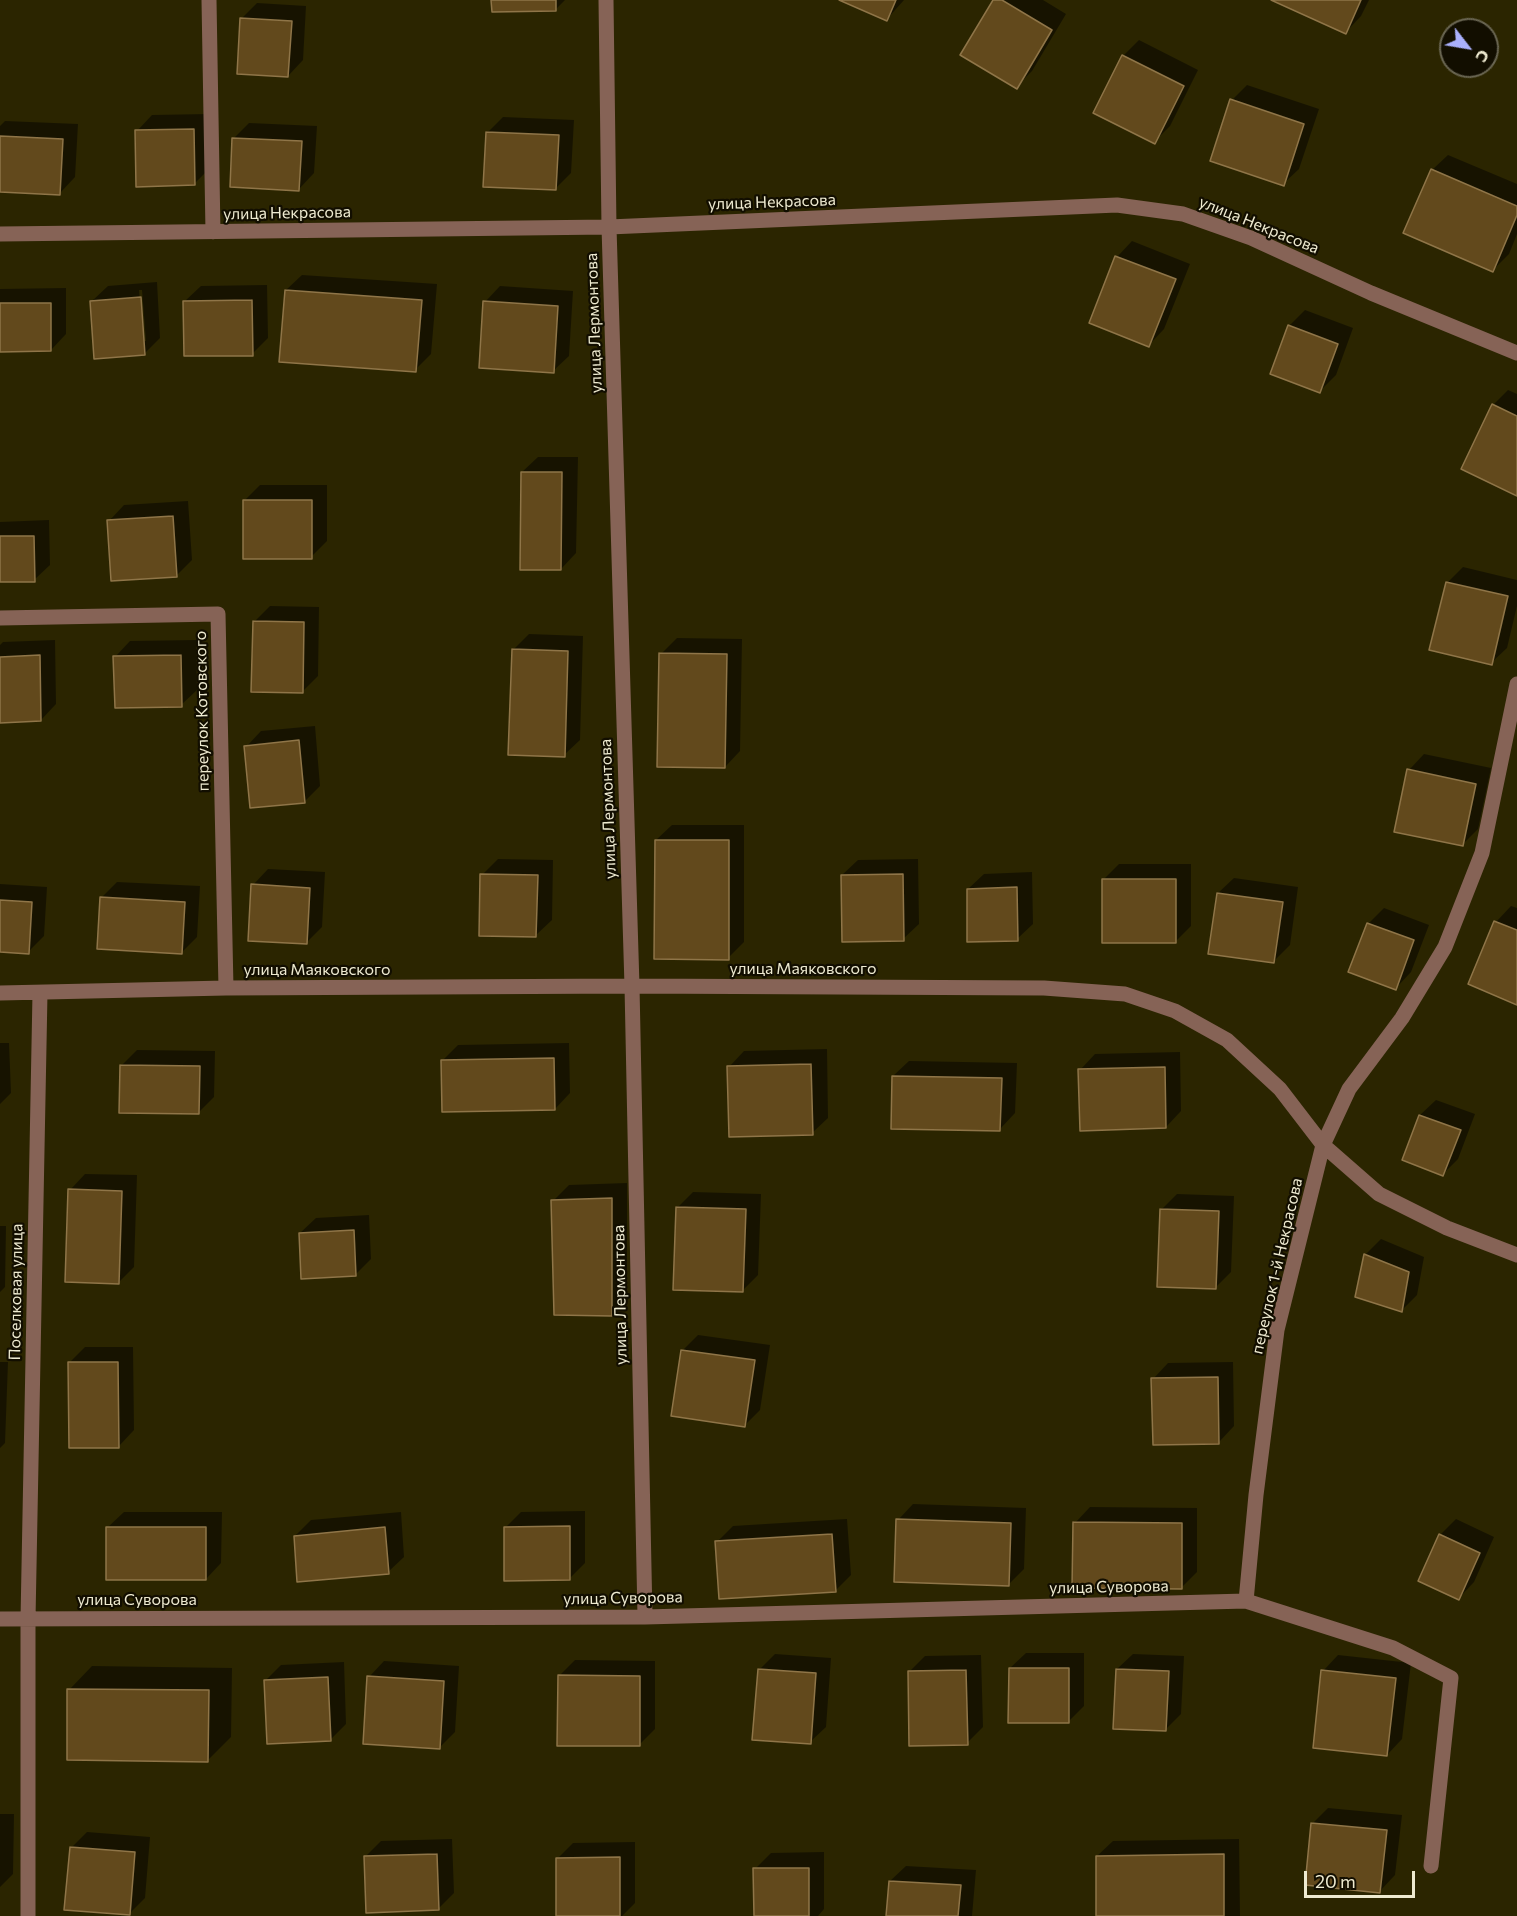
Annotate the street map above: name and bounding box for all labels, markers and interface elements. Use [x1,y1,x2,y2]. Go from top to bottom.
north arrow [1439,18,1499,78]
text: С [1472,47,1494,66]
street label: улица Некрасова [708,190,836,214]
street label: улица Некрасова [1196,192,1322,258]
street label: улица Некрасова [223,202,351,224]
street label: улица Лермонтова [582,252,606,394]
street label: переулок Котовского [191,631,213,791]
street label: улица Лермонтова [596,738,620,880]
street label: улица Маяковского [729,959,877,979]
street label: улица Маяковского [243,960,391,980]
street label: переулок 1-й Некрасова [1247,1176,1307,1356]
street label: Поселковая улица [5,1223,27,1361]
street label: улица Лермонтова [609,1225,631,1365]
street label: улица Суворова [1049,1576,1169,1598]
street label: улица Суворова [563,1587,683,1609]
street label: улица Суворова [77,1590,197,1610]
scale bar [1307,1859,1418,1897]
text: 20 m [1315,1870,1356,1892]

